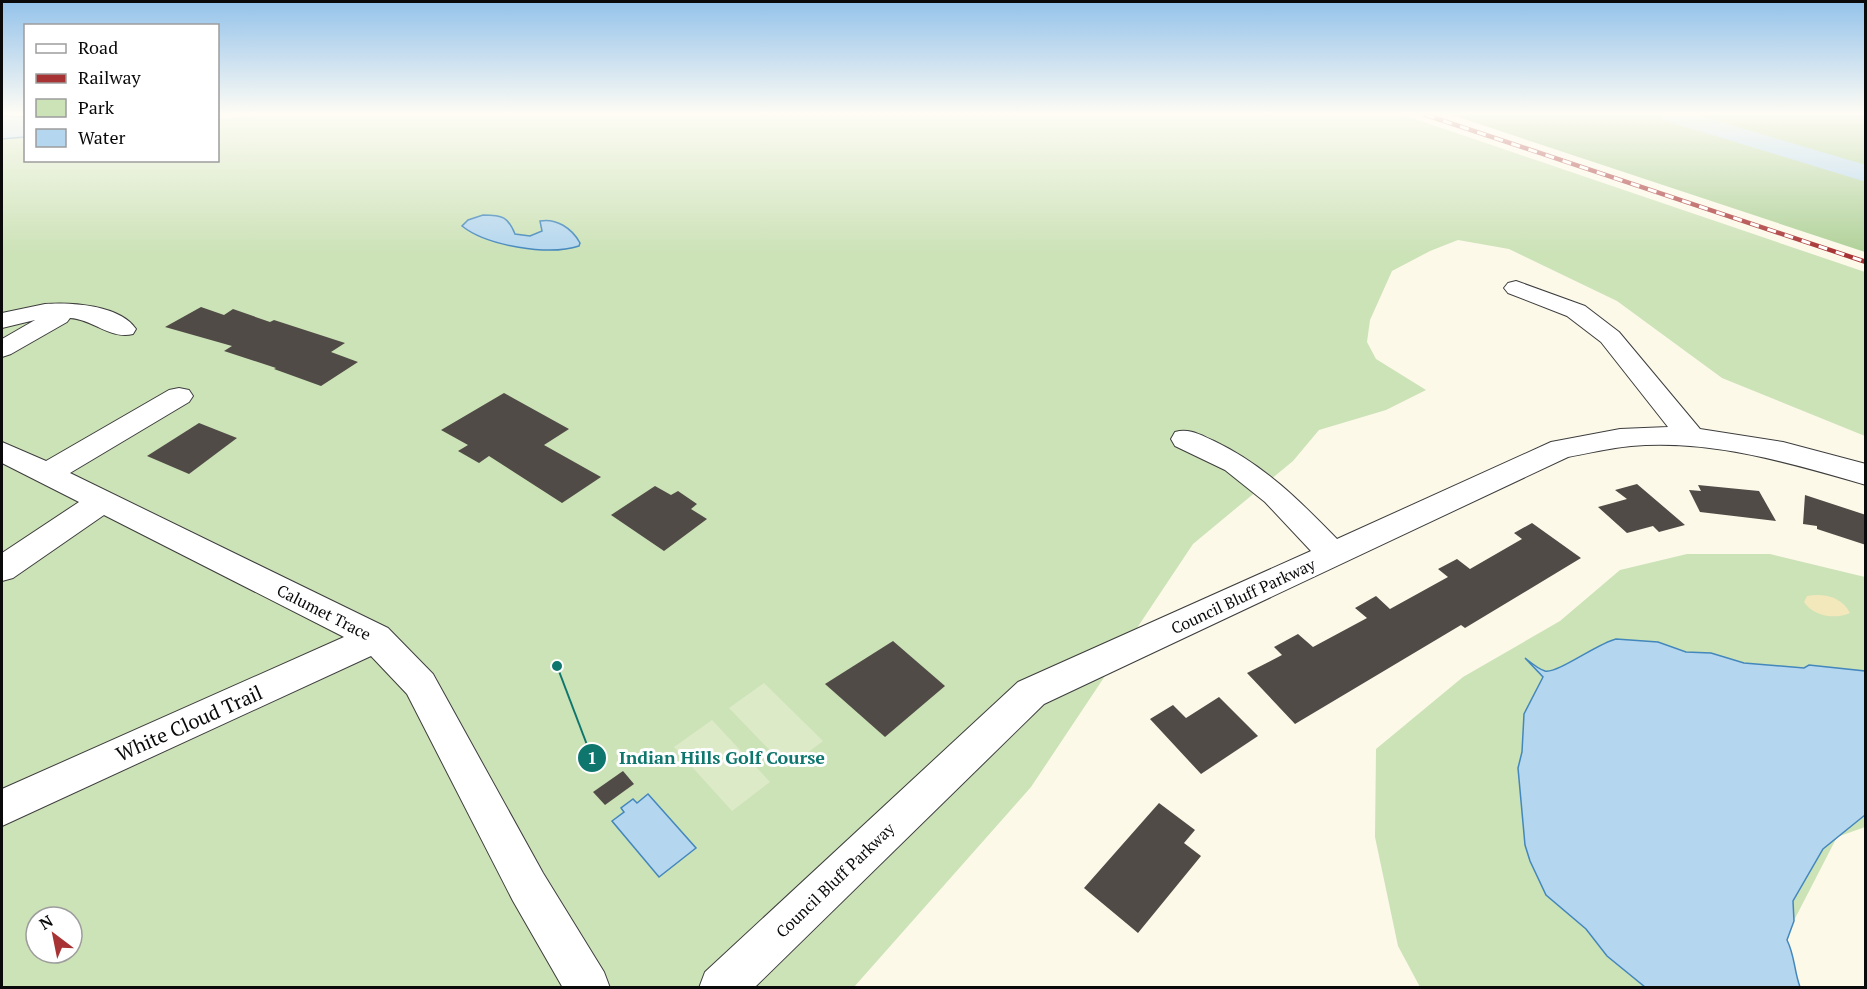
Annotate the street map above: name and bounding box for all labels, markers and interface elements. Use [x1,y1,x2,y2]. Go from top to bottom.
legend [24,24,219,162]
text: Road [78,35,118,59]
text: Railway [78,65,142,89]
text: Park [78,95,115,119]
text: Water [78,125,125,149]
street label: Council Bluff Parkway [1167,552,1320,639]
street label: Calumet Trace [273,579,375,645]
street label: White Cloud Trail [111,679,267,767]
callout: Indian Hills Golf Course [577,740,837,776]
text: 1 [587,745,597,769]
text: Indian Hills Golf Course [619,745,825,769]
street label: Council Bluff Parkway [771,817,900,942]
north arrow [24,905,84,965]
text: N [35,910,57,935]

